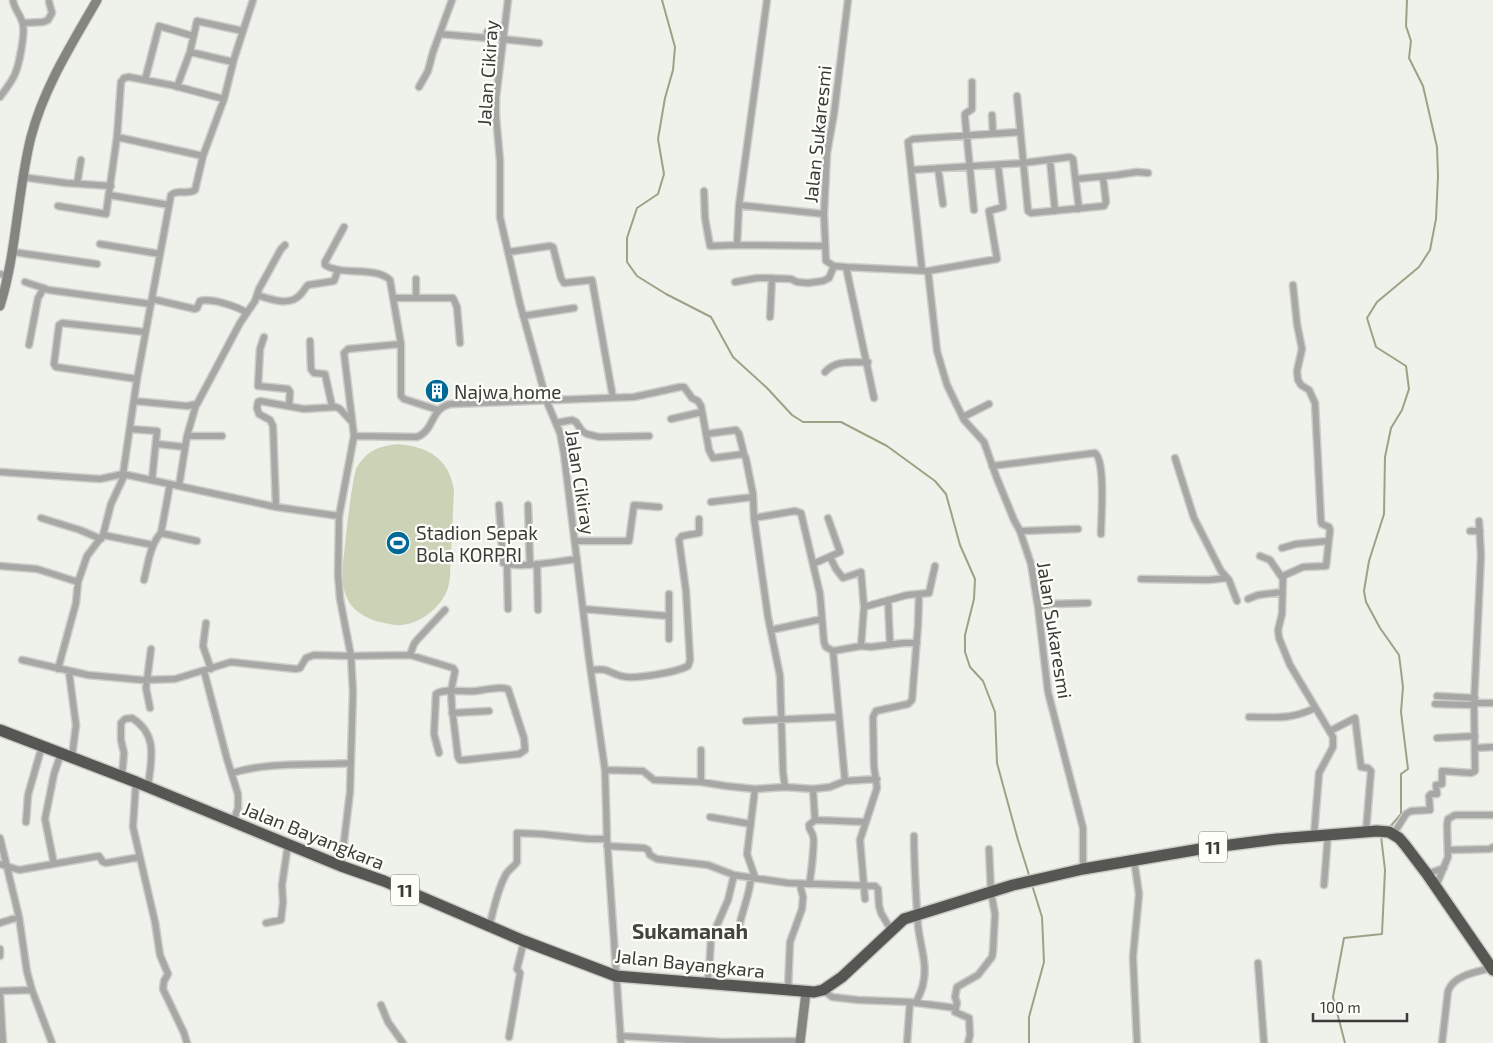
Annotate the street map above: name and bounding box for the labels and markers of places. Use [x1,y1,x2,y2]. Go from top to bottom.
building icon: Najwa home [424,378,450,404]
place label: Najwa home [454,380,562,403]
place label: Stadion Sepak Bola KORPRI [416,521,538,566]
sports icon: Stadion Sepak Bola KORPRI [385,530,411,556]

